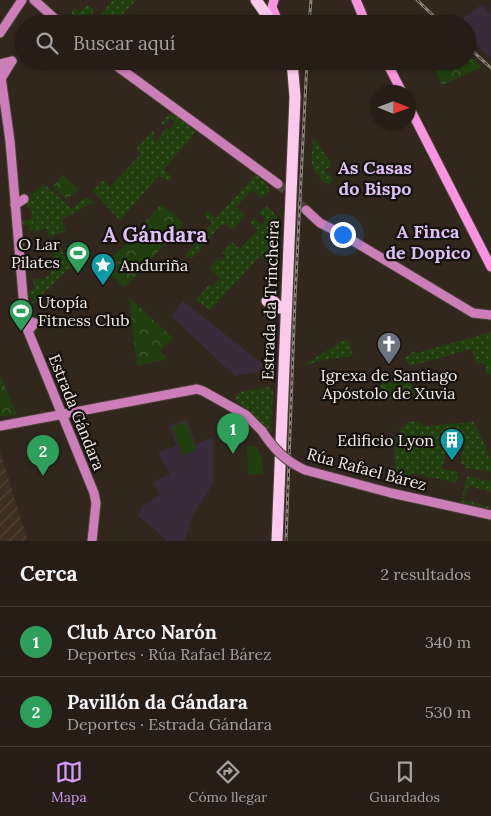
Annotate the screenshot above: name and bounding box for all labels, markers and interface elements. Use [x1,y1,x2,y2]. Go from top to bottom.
search box [15,15,476,70]
icon: search [33,29,61,57]
text: Buscar aquí [73,31,175,55]
north arrow [371,85,416,130]
district label: As Casas do Bispo [338,156,412,200]
street label: Estrada da Trincheira [257,220,283,380]
district label: A Finca de Dopico [385,220,471,264]
district label: A Gándara [103,221,207,248]
your location [330,222,356,248]
place label: O Lar Pilates [11,234,60,272]
sports icon: O Lar Pilates [65,240,91,274]
place icon: Anduriña [90,252,116,286]
place label: Anduriña [119,255,188,275]
place label: Utopía Fitness Club [38,292,129,330]
sports icon: Utopía Fitness Club [8,298,34,332]
church icon: Igrexa de Santiago Apóstolo de Xuvia [376,331,402,365]
street label: Estrada Gándara [45,351,109,473]
place label: Igrexa de Santiago Apóstolo de Xuvia [321,365,457,403]
pin: 1 [217,413,249,454]
building icon: Edificio Lyon [439,427,465,461]
place label: Edificio Lyon [337,430,434,450]
pin: 2 [27,435,59,476]
street label: Rúa Rafael Bárez [305,443,429,495]
text: Cerca [20,560,78,587]
text: 2 resultados [381,564,471,584]
text: Club Arco Narón [67,620,217,644]
text: 1 [33,632,39,652]
text: 340 m [425,632,471,652]
text: Deportes · Rúa Rafael Bárez [67,644,271,664]
text: Pavillón da Gándara [67,690,248,714]
text: 2 [32,702,40,722]
text: 530 m [425,702,471,722]
text: Deportes · Estrada Gándara [67,714,272,734]
tab: Mapa [51,758,87,806]
tab: Cómo llegar [189,758,267,806]
tab: Guardados [369,758,440,806]

